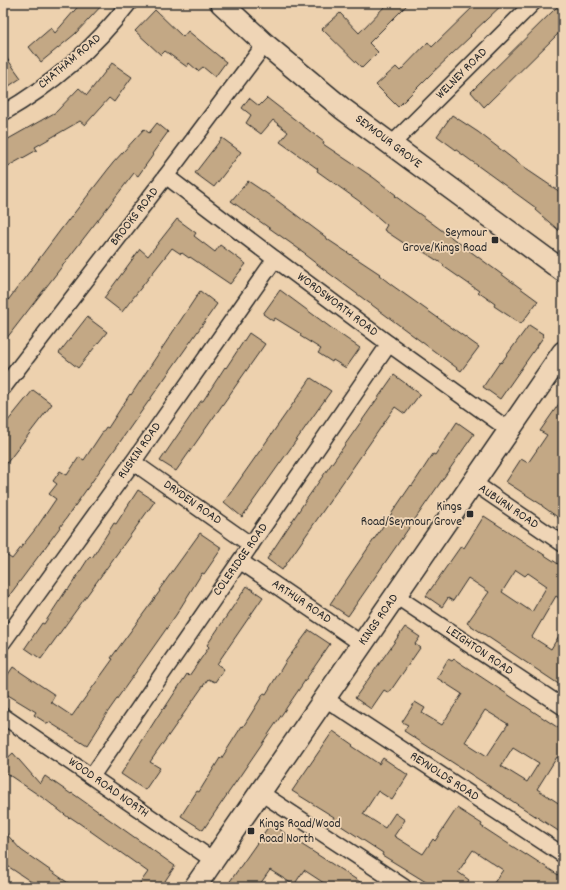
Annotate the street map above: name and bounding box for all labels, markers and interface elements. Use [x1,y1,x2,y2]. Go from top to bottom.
street label: CHATHAM ROAD [34,30,106,94]
street label: WELNEY ROAD [432,44,492,104]
street label: SEYMOUR GROVE [351,110,426,174]
street label: BROOKS ROAD [106,183,164,250]
place label: Seymour Grove/Kings Road [402,224,487,258]
marker: Seymour Grove/Kings Road [490,235,500,245]
street label: WORDSWORTH ROAD [292,268,382,342]
street label: RUSKIN ROAD [113,419,167,483]
street label: DRYDEN ROAD [159,476,225,530]
street label: AUBURN ROAD [474,480,542,534]
place label: Kings Road/Seymour Grove [361,498,462,532]
marker: Kings Road/Seymour Grove [465,509,475,519]
street label: COLERIDGE ROAD [209,519,273,600]
street label: ARTHUR ROAD [267,575,335,629]
street label: KINGS ROAD [354,590,404,650]
street label: LEIGHTON ROAD [441,621,517,681]
street label: REYNOLDS ROAD [406,747,483,807]
street label: WOOD ROAD NORTH [64,753,152,823]
place label: Kings Road/Wood Road North [259,815,341,849]
marker: Kings Road/Wood Road North [246,826,256,836]

